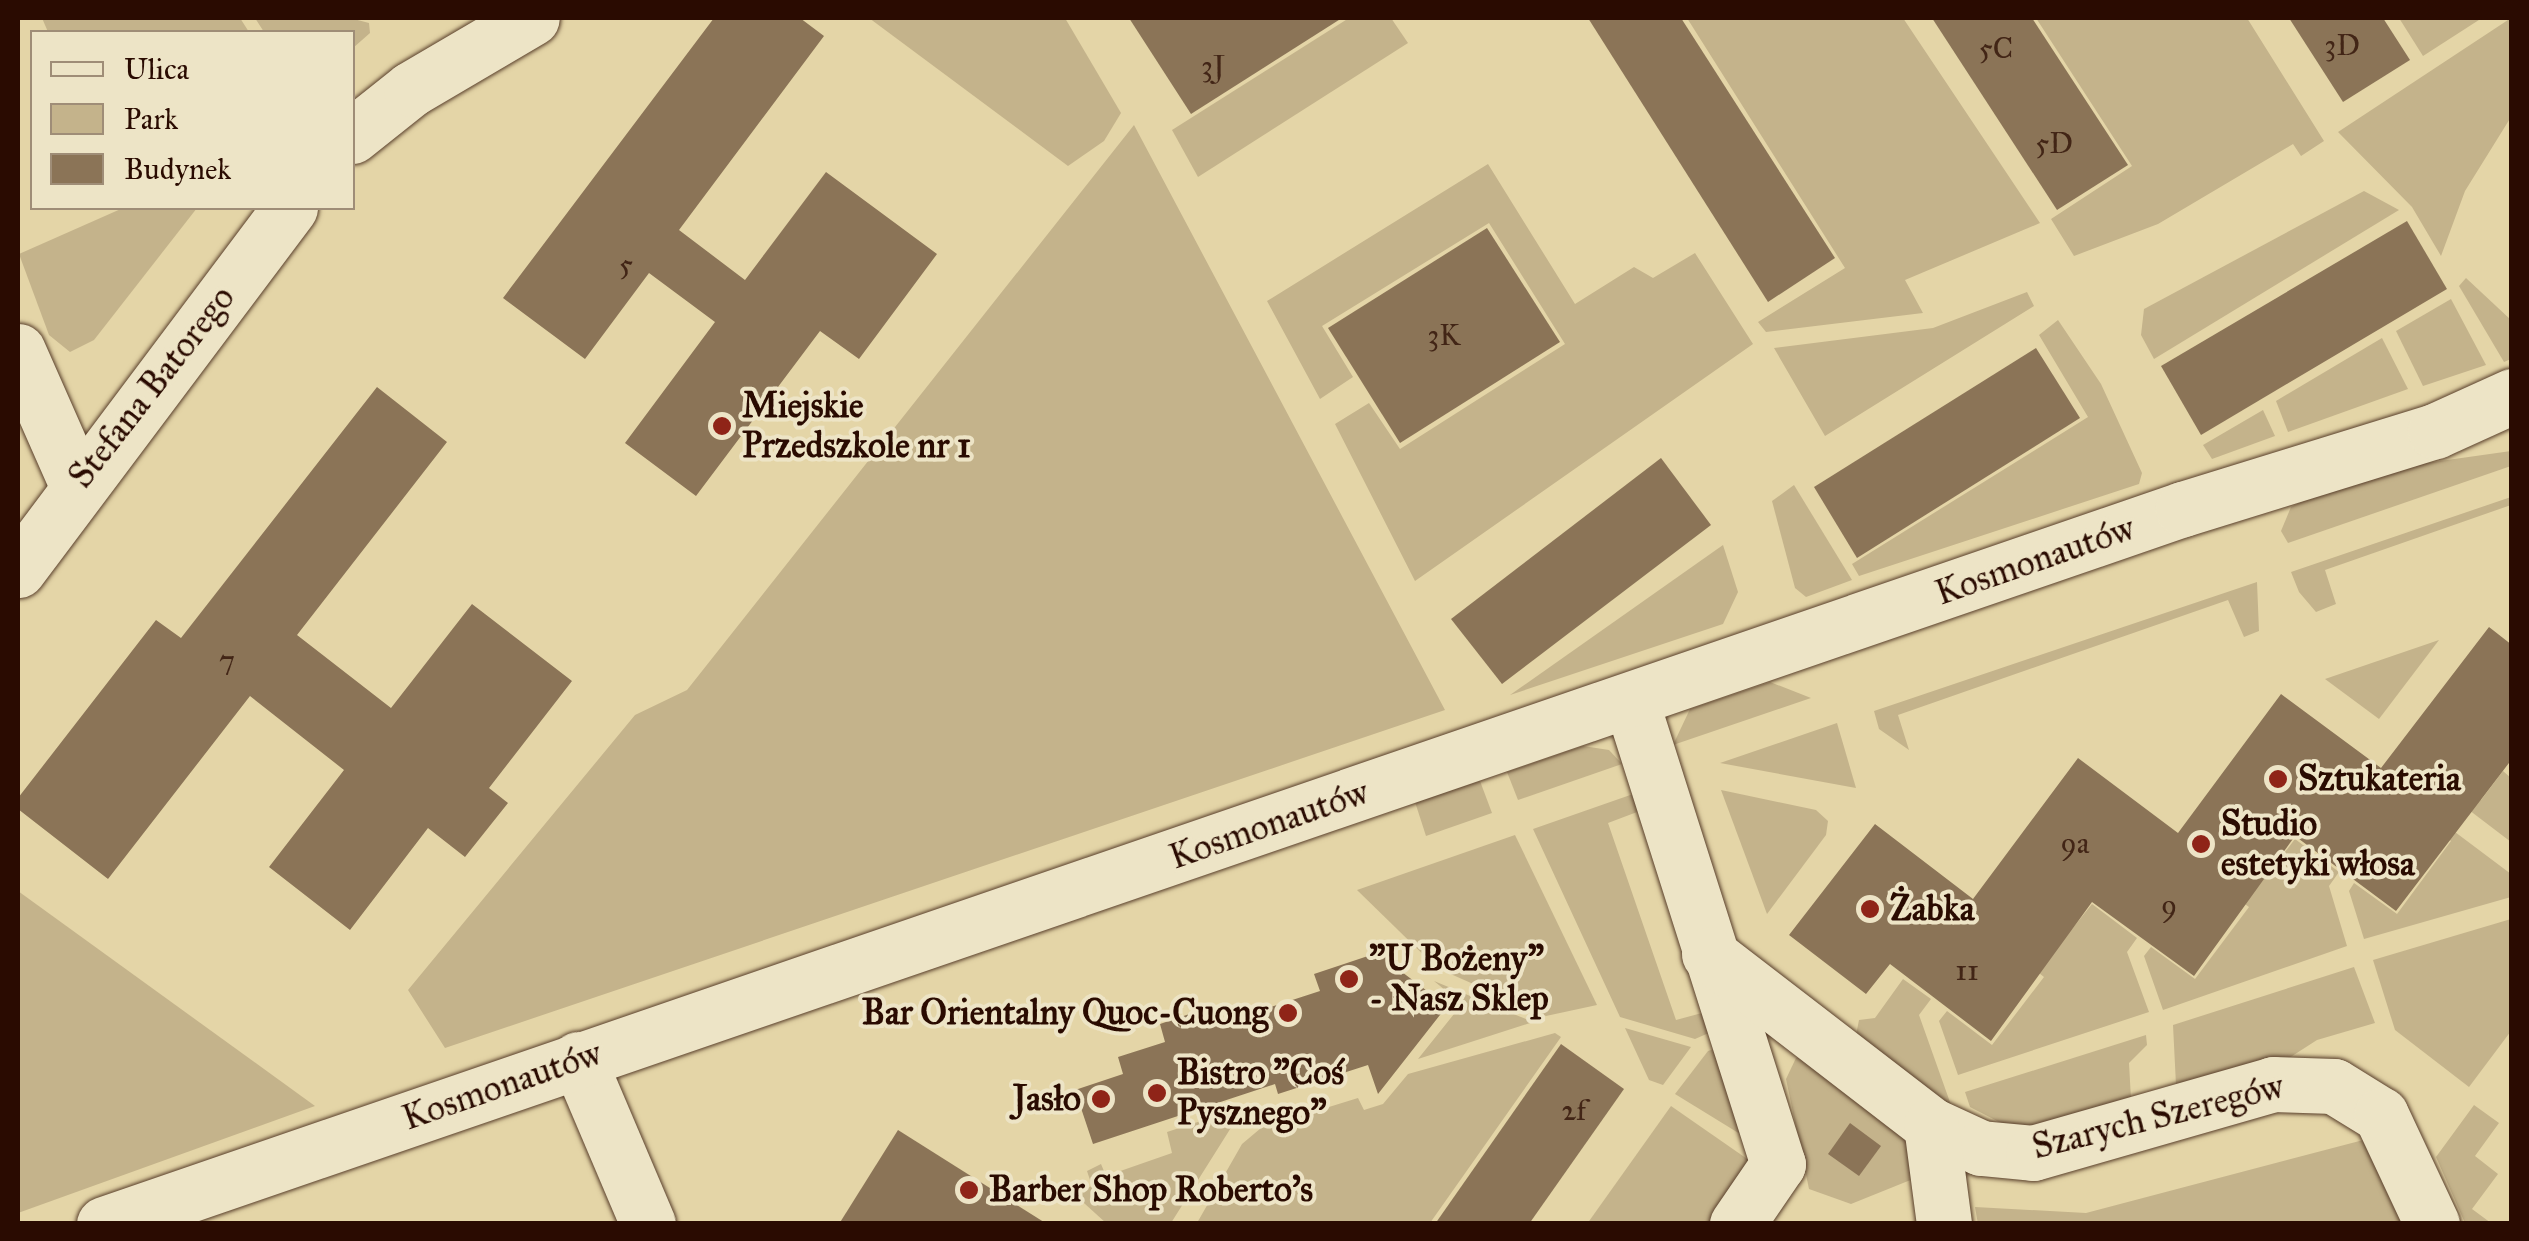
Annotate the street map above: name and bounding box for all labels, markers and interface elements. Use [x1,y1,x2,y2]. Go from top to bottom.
house number: 3D [2324,27,2360,63]
legend [30,30,355,210]
house number: 5C [1979,30,2013,66]
house number: 3J [1201,48,1225,84]
text: Ulica [124,51,189,87]
text: Park [124,101,178,137]
house number: 5D [2035,125,2073,161]
text: Budynek [124,151,231,187]
house number: 5 [619,246,633,282]
street label: Stefana Batorego [60,278,244,496]
house number: 3K [1427,317,1461,353]
place label: Miejskie Przedszkole nr 1 [742,385,971,467]
marker: Miejskie Przedszkole nr 1 [711,415,733,437]
street label: Kosmonautów [1930,507,2140,615]
house number: 7 [219,642,235,678]
place label: Sztukateria [2298,758,2461,800]
marker: Sztukateria [2267,768,2289,790]
street label: Kosmonautów [1164,771,1374,879]
place label: Studio estetyki włosa [2221,803,2415,885]
house number: 9a [2061,825,2089,861]
marker: Studio estetyki włosa [2190,833,2212,855]
house number: 9 [2161,887,2177,923]
place label: Żabka [1890,888,1974,930]
marker: Żabka [1859,898,1881,920]
place label: "U Bożeny" - Nasz Sklep [1369,938,1549,1020]
house number: 11 [1955,952,1979,988]
marker: "U Bożeny" - Nasz Sklep [1338,968,1360,990]
place label: Bar Orientalny Quoc-Cuong [862,992,1268,1034]
marker: Bar Orientalny Quoc-Cuong [1277,1002,1299,1024]
street label: Kosmonautów [397,1032,607,1140]
place label: Bistro "Coś Pysznego" [1177,1052,1344,1134]
street label: Szarych Szeregów [2028,1065,2288,1169]
place label: Jasło [1013,1078,1081,1120]
marker: Bistro "Coś Pysznego" [1146,1082,1168,1104]
marker: Jasło [1090,1088,1112,1110]
house number: 2f [1562,1092,1586,1128]
place label: Barber Shop Roberto's [989,1169,1313,1211]
marker: Barber Shop Roberto's [958,1179,980,1201]

